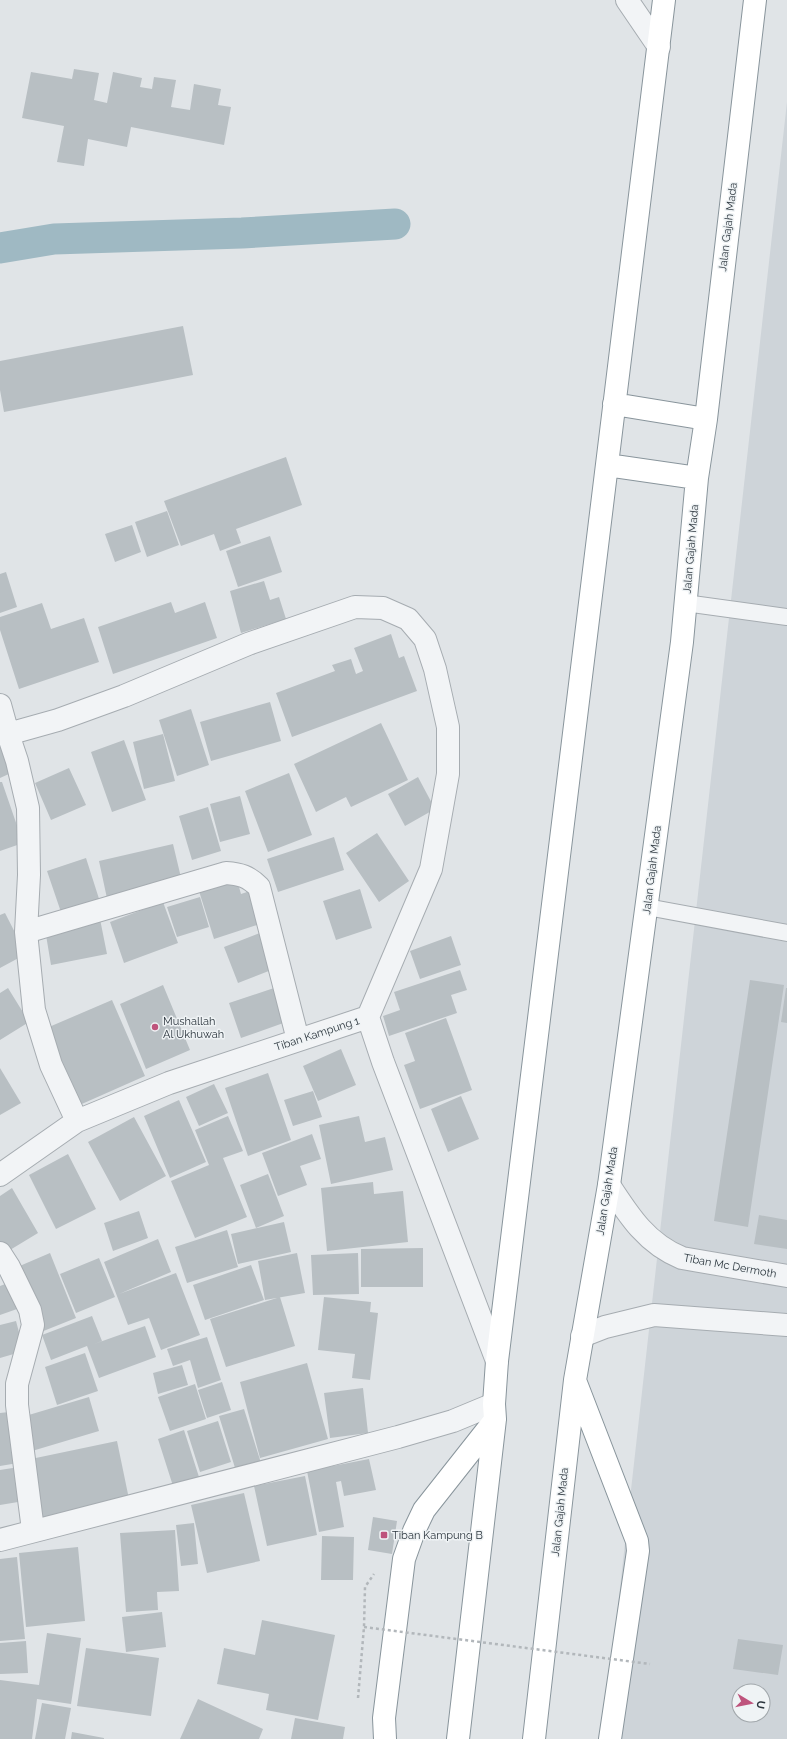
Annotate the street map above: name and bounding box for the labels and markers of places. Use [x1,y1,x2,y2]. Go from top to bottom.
place label: Mushallah Al Ukhuwah [163,1015,224,1041]
marker: Mushallah Al Ukhuwah [150,1022,160,1032]
place label: Tiban Kampung B [392,1529,483,1542]
marker: Tiban Kampung B [379,1530,389,1540]

